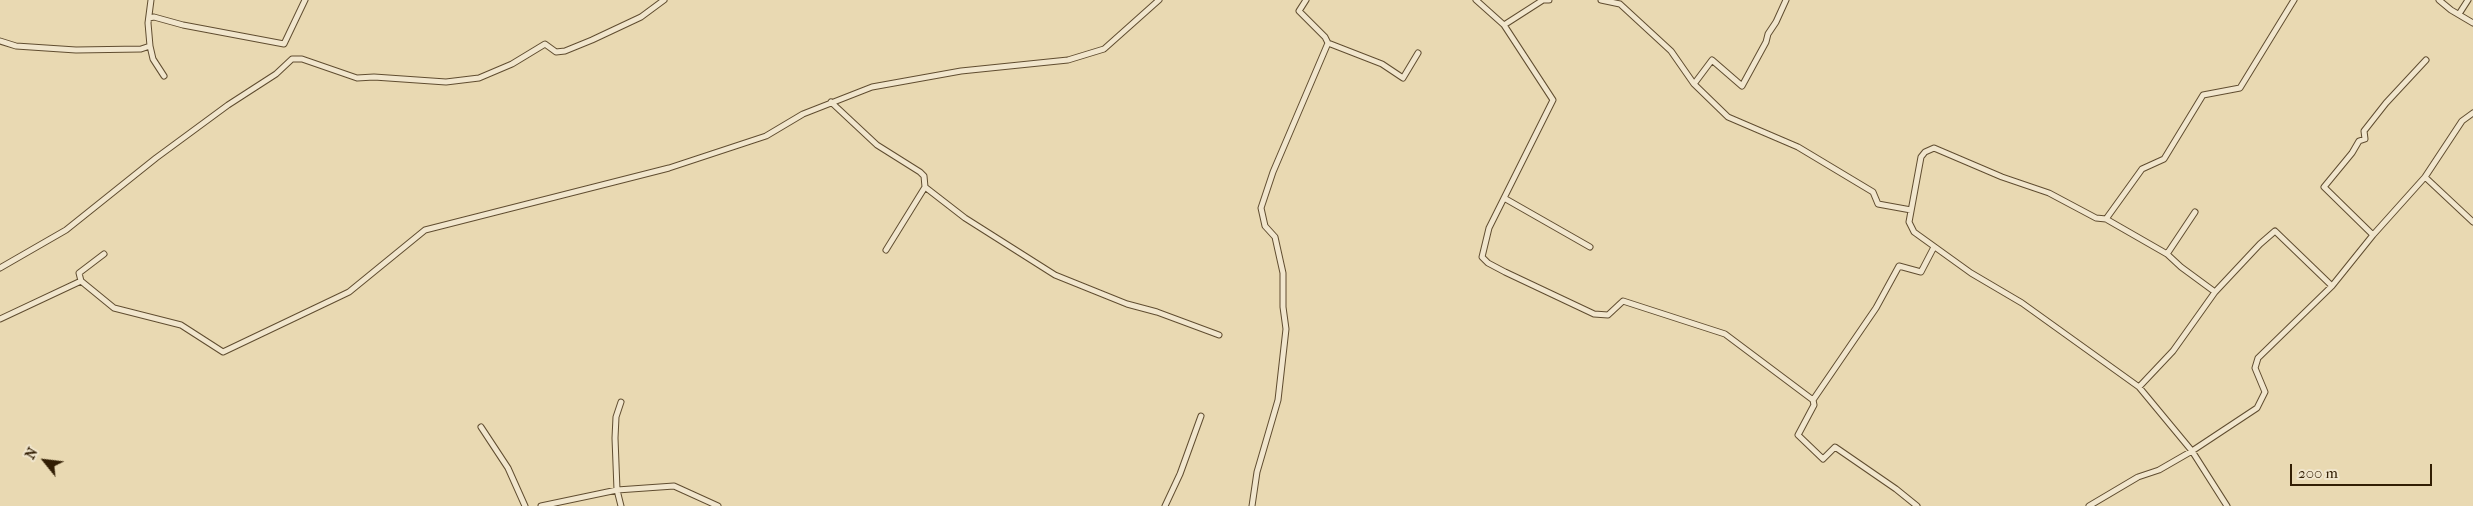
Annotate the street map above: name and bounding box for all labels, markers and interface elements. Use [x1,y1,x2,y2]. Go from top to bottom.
north arrow [20,436,70,486]
text: N [21,445,41,462]
scale bar [2293,454,2436,486]
text: 200 m [2298,464,2338,482]

